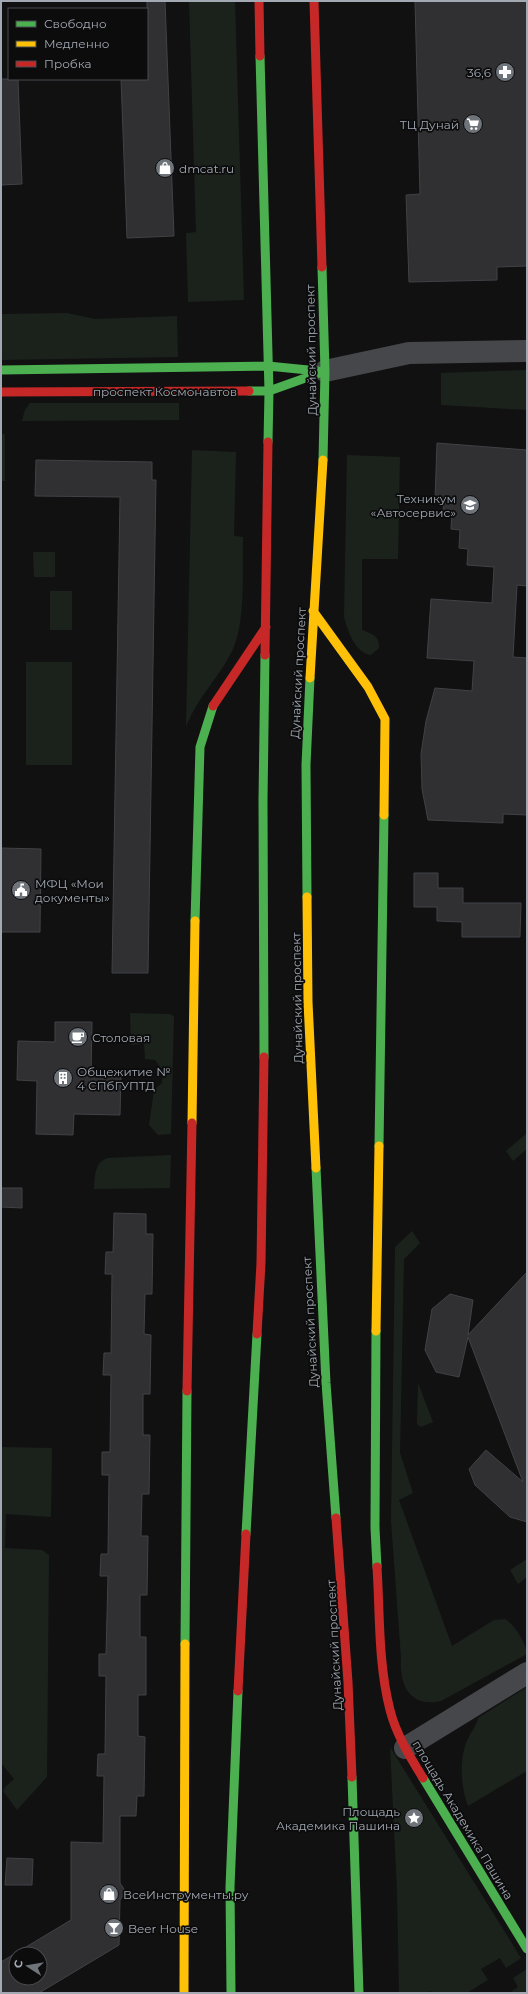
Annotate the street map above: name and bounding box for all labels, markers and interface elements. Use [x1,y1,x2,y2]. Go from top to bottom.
legend [8,8,148,80]
text: Свободно [44,16,107,31]
text: Медленно [44,36,110,51]
text: Пробка [44,56,92,71]
pharmacy icon: 36,6 [494,61,516,83]
place label: 36,6 [467,65,491,80]
supermarket icon: ТЦ Дунай [462,113,484,135]
place label: ТЦ Дунай [400,117,459,132]
shop icon: dmcat.ru [154,157,176,179]
place label: dmcat.ru [179,161,234,176]
street label: Дунайский проспект [302,284,320,416]
street label: проспект Космонавтов [93,384,237,399]
place label: Техникум «Автосервис» [371,491,456,520]
school or university icon: Техникум «Автосервис» [459,494,481,516]
street label: Дунайский проспект [287,607,309,739]
place label: МФЦ «Мои документы» [35,876,110,905]
public building icon: МФЦ «Мои документы» [10,879,32,901]
street label: Дунайский проспект [288,932,306,1064]
cafe icon: Столовая [67,1026,89,1048]
place label: Столовая [92,1030,150,1045]
place label: Общежитие № 4 СПбГУПТД [77,1064,171,1093]
building icon: Общежитие № 4 СПбГУПТД [52,1067,74,1089]
street label: Дунайский проспект [299,1256,321,1388]
street label: Дунайский проспект [323,1579,345,1711]
street label: площадь Академика Пашина [409,1738,517,1902]
place label: Площадь Академика Пашина [276,1804,400,1833]
place icon: Площадь Академика Пашина [403,1807,425,1829]
shop icon: ВсеИнструменты.ру [98,1883,120,1905]
place label: ВсеИнструменты.ру [123,1887,249,1902]
bar icon: Beer House [103,1917,125,1939]
place label: Beer House [128,1921,198,1936]
north arrow [8,1946,48,1986]
text: С [11,1959,26,1969]

